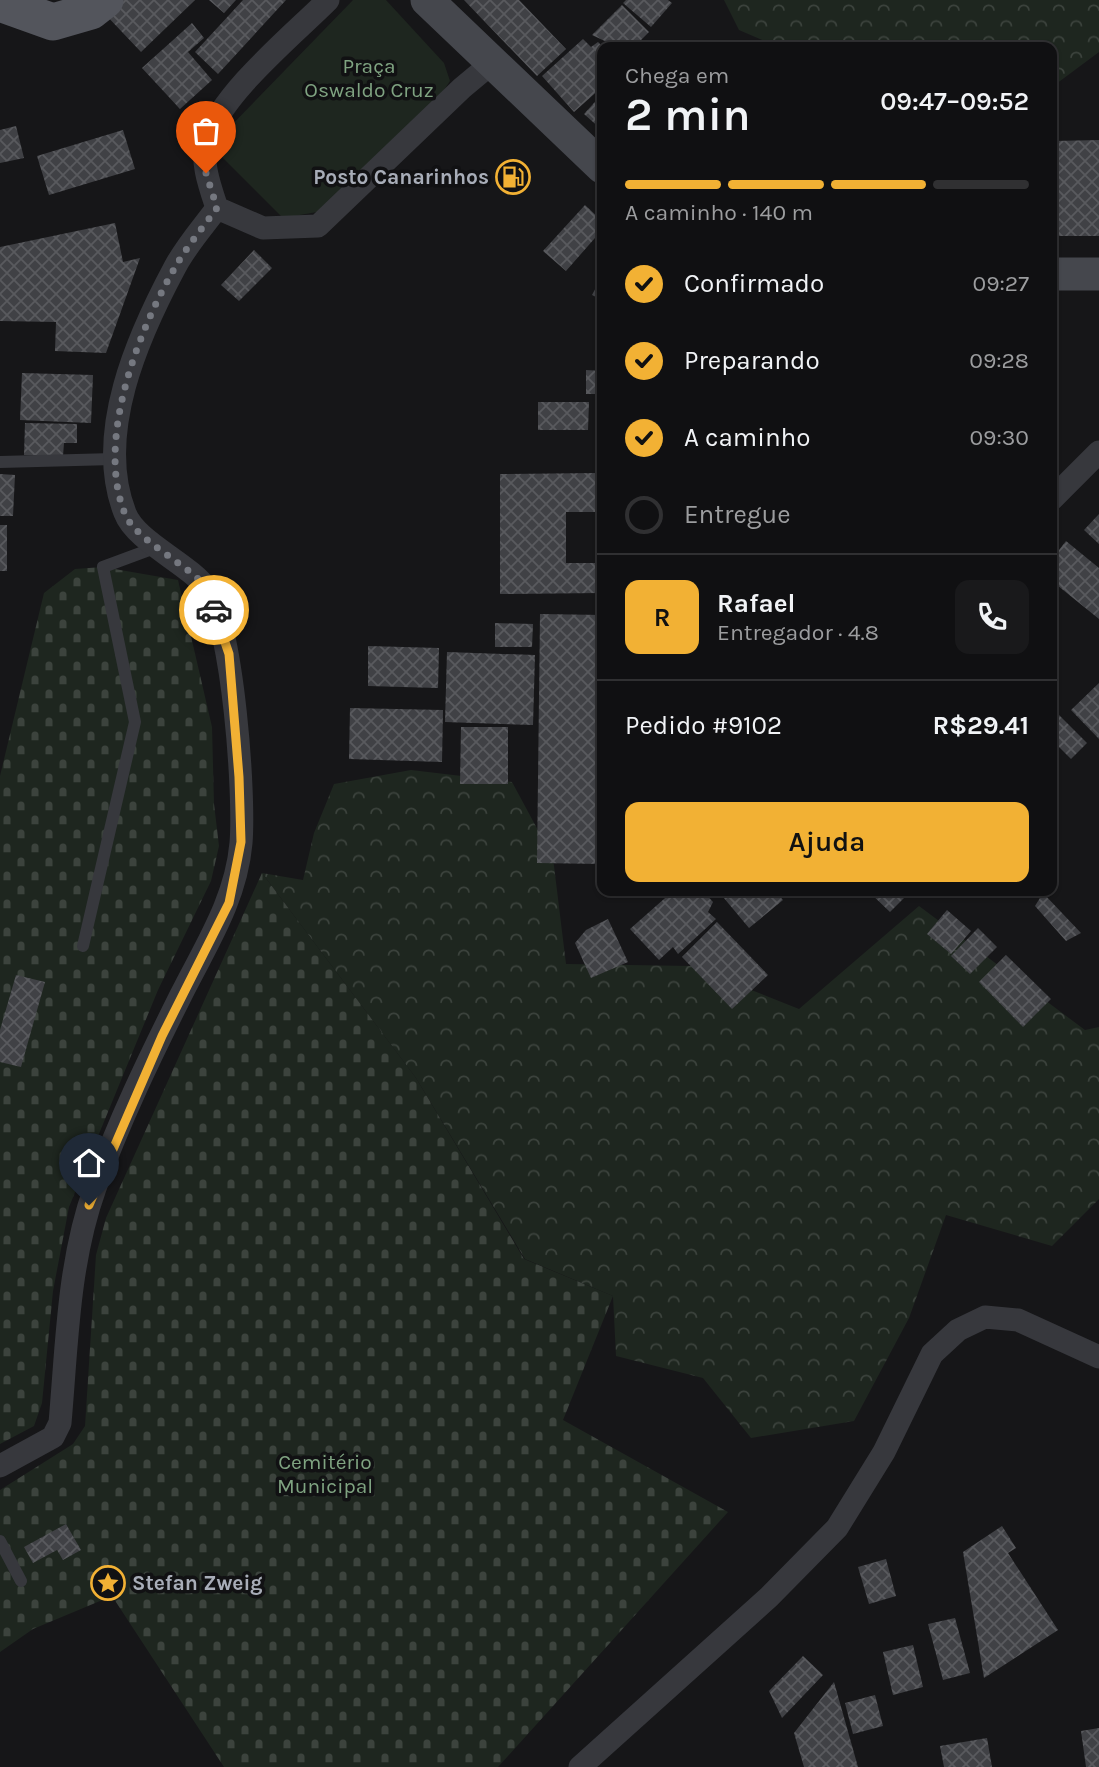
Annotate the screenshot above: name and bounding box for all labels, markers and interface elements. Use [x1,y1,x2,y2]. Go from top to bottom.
park label: Praça Oswaldo Cruz [304,54,434,102]
text: Chega em [625,62,729,89]
text: 09:47–09:52 [880,86,1029,117]
text: 2 min [625,88,751,142]
pin [176,101,236,173]
icon: bag [187,112,225,150]
fuel station icon: Posto Canarinhos [494,158,532,196]
place label: Posto Canarinhos [313,165,489,189]
text: A caminho · 140 m [625,199,813,226]
icon: check [625,265,663,303]
text: Confirmado [684,268,824,299]
text: 09:27 [973,270,1029,297]
icon: check [625,342,663,380]
text: Preparando [684,345,820,376]
text: 09:28 [969,347,1029,374]
icon: check [625,419,663,457]
text: A caminho [684,422,811,453]
text: 09:30 [969,424,1029,451]
text: Entregue [684,499,791,530]
courier [179,575,249,645]
button: phone [955,580,1029,654]
text: Rafael [717,588,795,619]
icon: car [195,591,233,629]
text: R [654,602,670,633]
text: Entregador · 4.8 [717,619,879,646]
text: Pedido #9102 [625,710,782,741]
text: R$29.41 [932,710,1029,741]
button: Ajuda [625,802,1029,882]
pin [59,1133,119,1205]
icon: home [70,1144,108,1182]
park label: Cemitério Municipal [277,1450,373,1498]
place icon: Stefan Zweig [89,1564,127,1602]
place label: Stefan Zweig [132,1571,263,1595]

